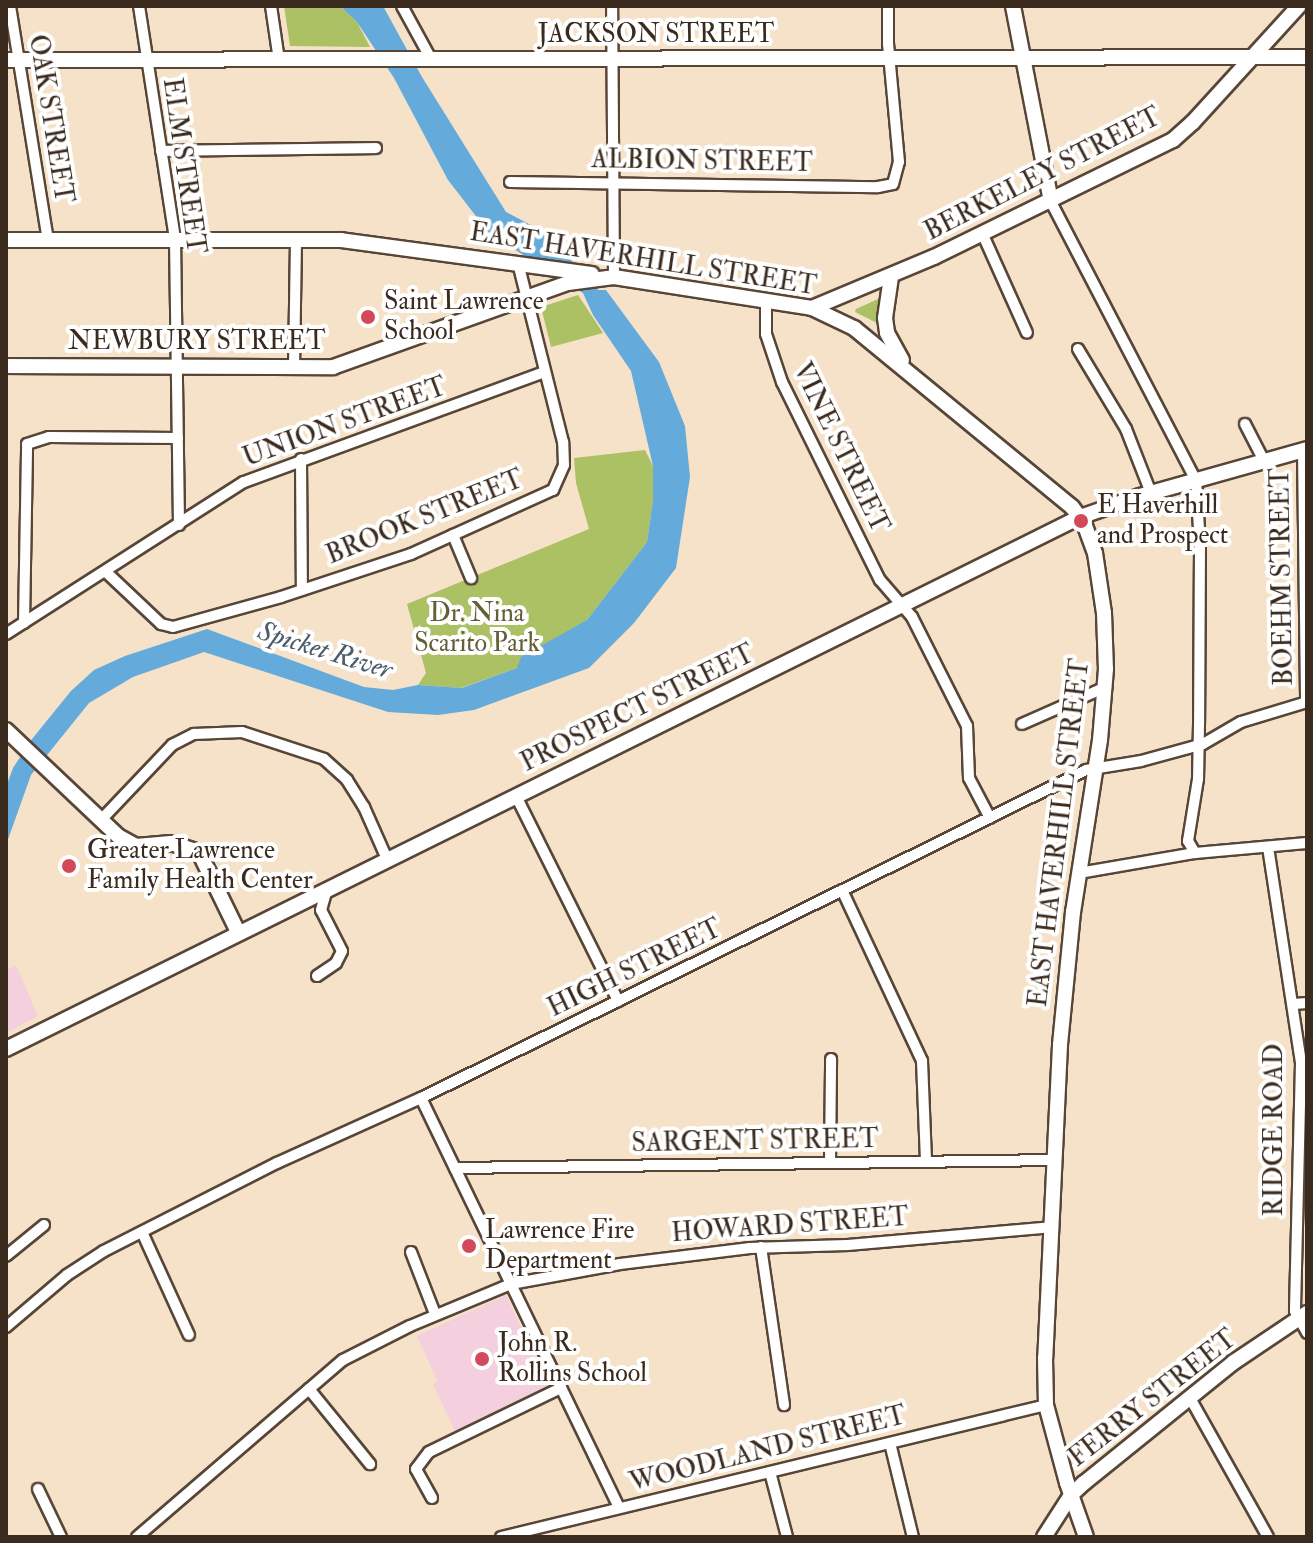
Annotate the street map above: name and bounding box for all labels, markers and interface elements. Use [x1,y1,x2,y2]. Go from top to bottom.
street label: JACKSON STREET [538,19,774,51]
street label: OAK STREET [21,33,79,205]
street label: ELM STREET [155,76,211,256]
street label: BERKELEY STREET [920,102,1166,248]
street label: ALBION STREET [591,144,813,180]
street label: EAST HAVERHILL STREET [467,217,819,303]
place label: Saint Lawrence School [384,286,544,348]
marker: Saint Lawrence School [359,308,377,326]
street label: NEWBURY STREET [68,326,326,358]
street label: VINE STREET [785,358,895,538]
street label: UNION STREET [239,372,451,474]
street label: BROOK STREET [322,464,528,572]
street label: BOEHM STREET [1266,468,1300,686]
place label: E Haverhill and Prospect [1097,490,1228,552]
marker: E Haverhill and Prospect [1072,512,1090,530]
park label: Dr. Nina Scarito Park [414,598,540,660]
water label: Spicket River [254,615,396,687]
street label: PROSPECT STREET [516,639,760,779]
street label: EAST HAVERHILL STREET [1023,657,1097,1009]
place label: Greater Lawrence Family Health Center [87,835,313,896]
marker: Greater Lawrence Family Health Center [58,855,80,877]
street label: HIGH STREET [543,913,727,1025]
street label: RIDGE ROAD [1259,1044,1291,1216]
street label: SARGENT STREET [631,1124,879,1160]
street label: HOWARD STREET [670,1202,910,1250]
place label: Lawrence Fire Department [485,1215,634,1276]
marker: Lawrence Fire Department [460,1237,478,1255]
street label: FERRY STREET [1063,1324,1243,1474]
place label: John R. Rollins School [498,1328,647,1390]
marker: John R. Rollins School [473,1350,491,1368]
street label: WOODLAND STREET [627,1401,909,1499]

